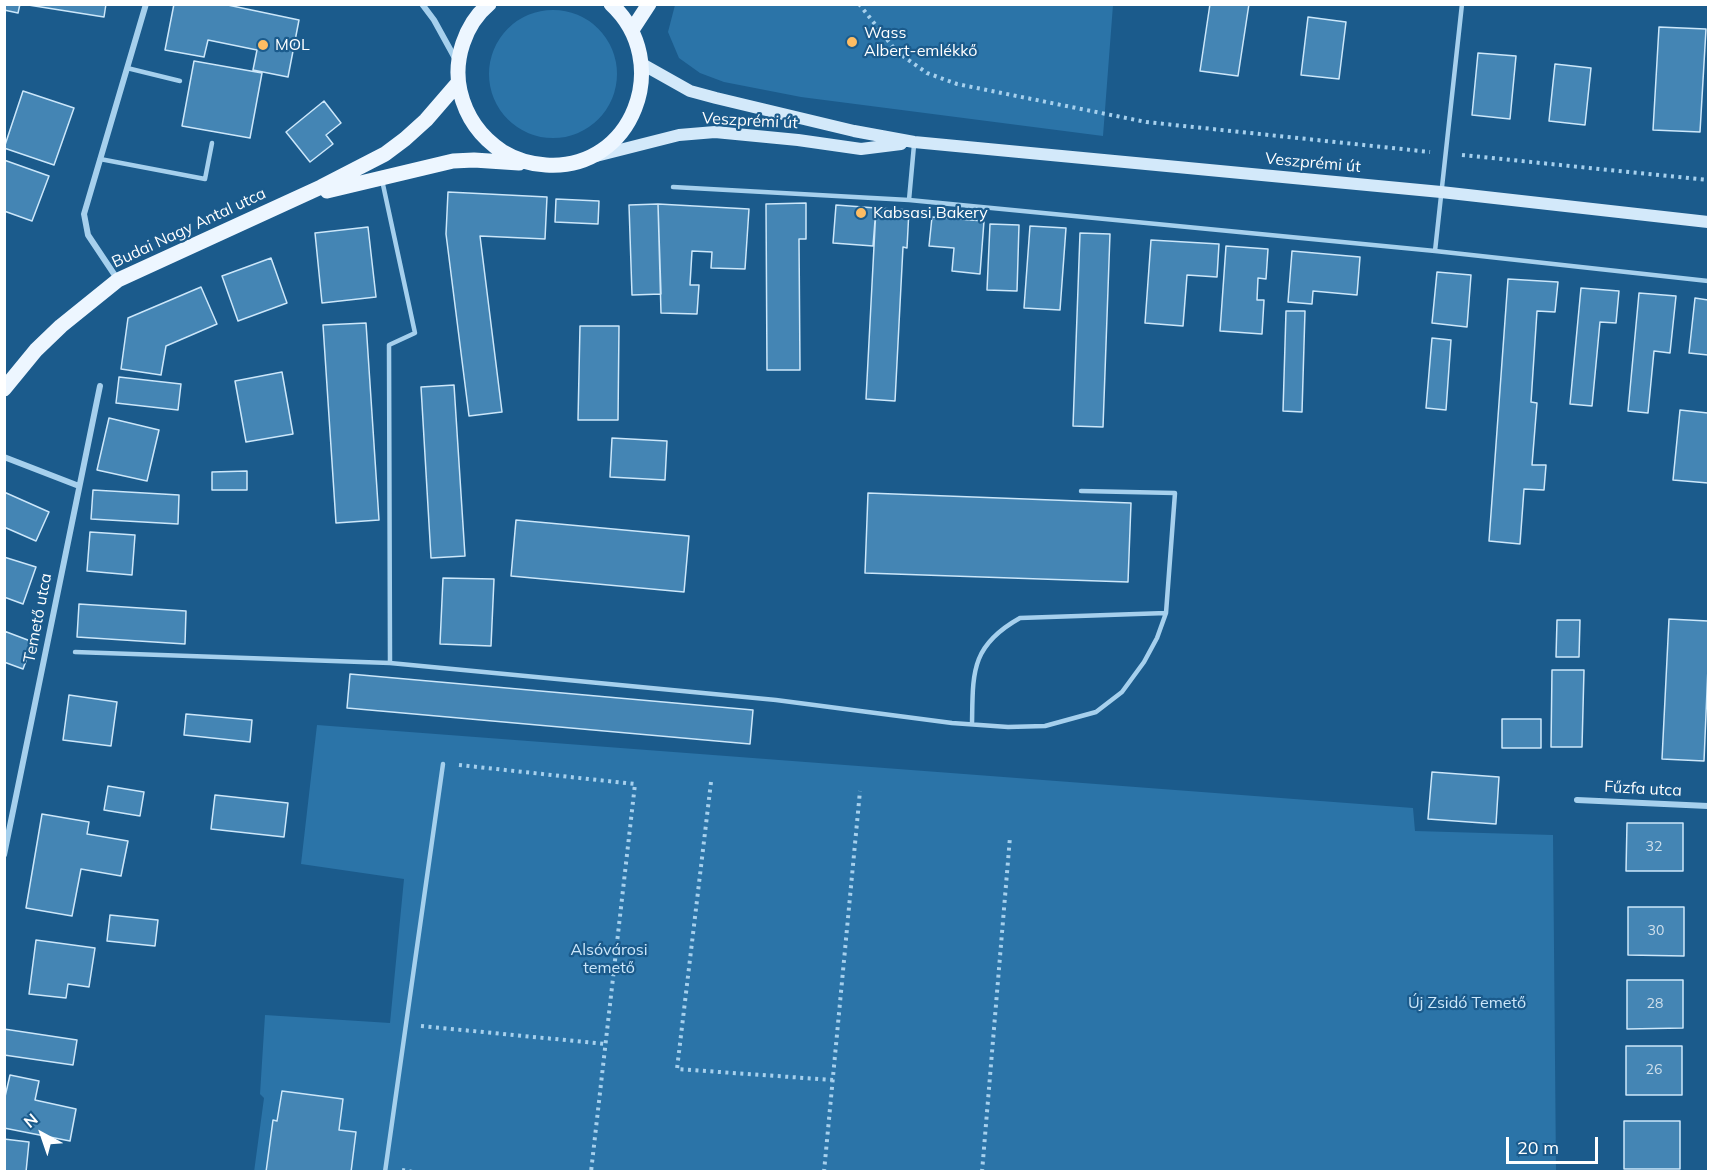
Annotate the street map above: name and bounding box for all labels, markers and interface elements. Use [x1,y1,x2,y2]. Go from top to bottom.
place label: Wass Albert-emlékkő [864,23,977,61]
place label: MOL [275,35,310,55]
marker: Wass Albert-emlékkő [845,35,859,49]
marker: MOL [256,38,270,52]
street label: Veszprémi út [702,109,798,133]
street label: Veszprémi út [1264,149,1362,177]
street label: Budai Nagy Antal utca [109,184,269,272]
place label: Kabsasi Bakery [873,203,988,223]
marker: Kabsasi Bakery [854,206,868,220]
street label: Temető utca [20,572,56,664]
street label: Fűzfa utca [1604,777,1682,801]
house number: 32 [1646,839,1662,855]
house number: 30 [1648,923,1664,939]
park label: Alsóvárosi temető [570,940,648,978]
park label: Új Zsidó Temető [1408,993,1526,1013]
house number: 28 [1647,996,1663,1012]
house number: 26 [1646,1062,1662,1078]
north arrow [12,1104,72,1164]
text: N [19,1109,41,1132]
scale bar [1509,1125,1600,1163]
text: 20 m [1517,1136,1559,1159]

